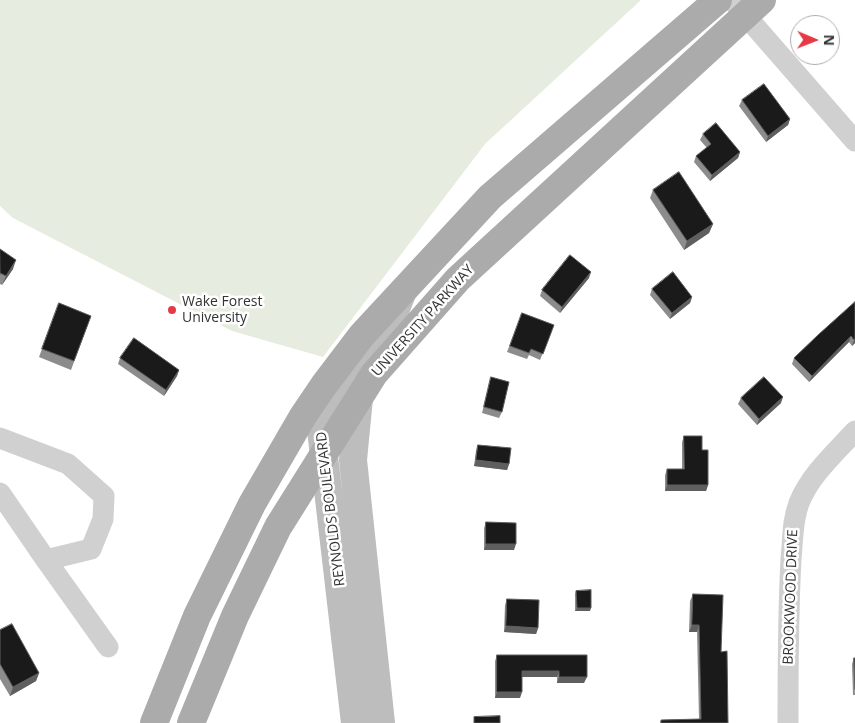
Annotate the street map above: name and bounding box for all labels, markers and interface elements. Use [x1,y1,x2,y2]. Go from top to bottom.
north arrow [790,15,840,65]
text: N [820,34,839,46]
street label: UNIVERSITY PARKWAY [368,262,478,380]
place label: Wake Forest University [182,294,262,326]
marker: Wake Forest University [166,304,178,316]
street label: REYNOLDS BOULEVARD [313,431,349,587]
street label: BROOKWOOD DRIVE [780,529,802,665]

